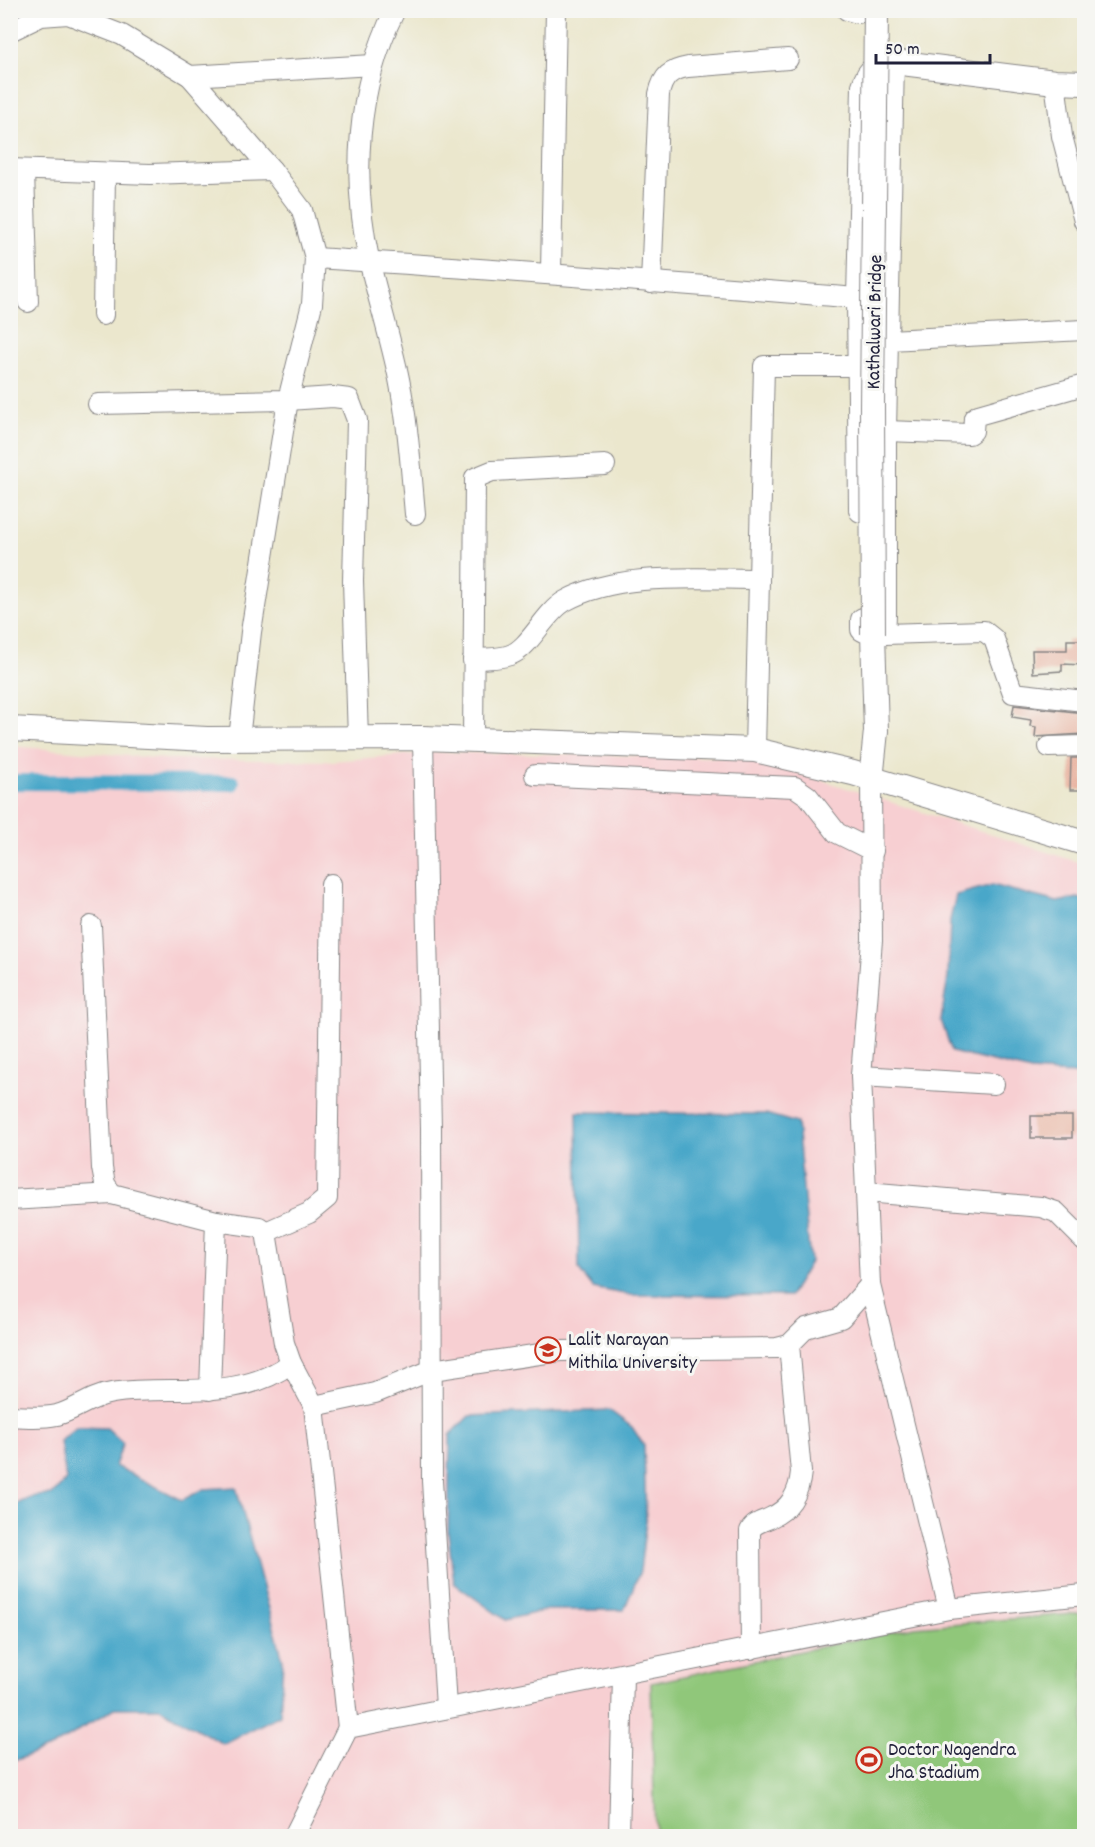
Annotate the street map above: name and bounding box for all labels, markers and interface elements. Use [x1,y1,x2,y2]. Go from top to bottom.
scale bar [876,27,990,65]
text: 50 m [885,38,920,63]
street label: Kathalwari Bridge [861,254,891,390]
place label: Lalit Narayan Mithila University [568,1327,698,1378]
school or university icon: Lalit Narayan Mithila University [533,1335,563,1365]
place label: Doctor Nagendra Jha Stadium [888,1737,1016,1788]
sports icon: Doctor Nagendra Jha Stadium [854,1745,884,1775]

